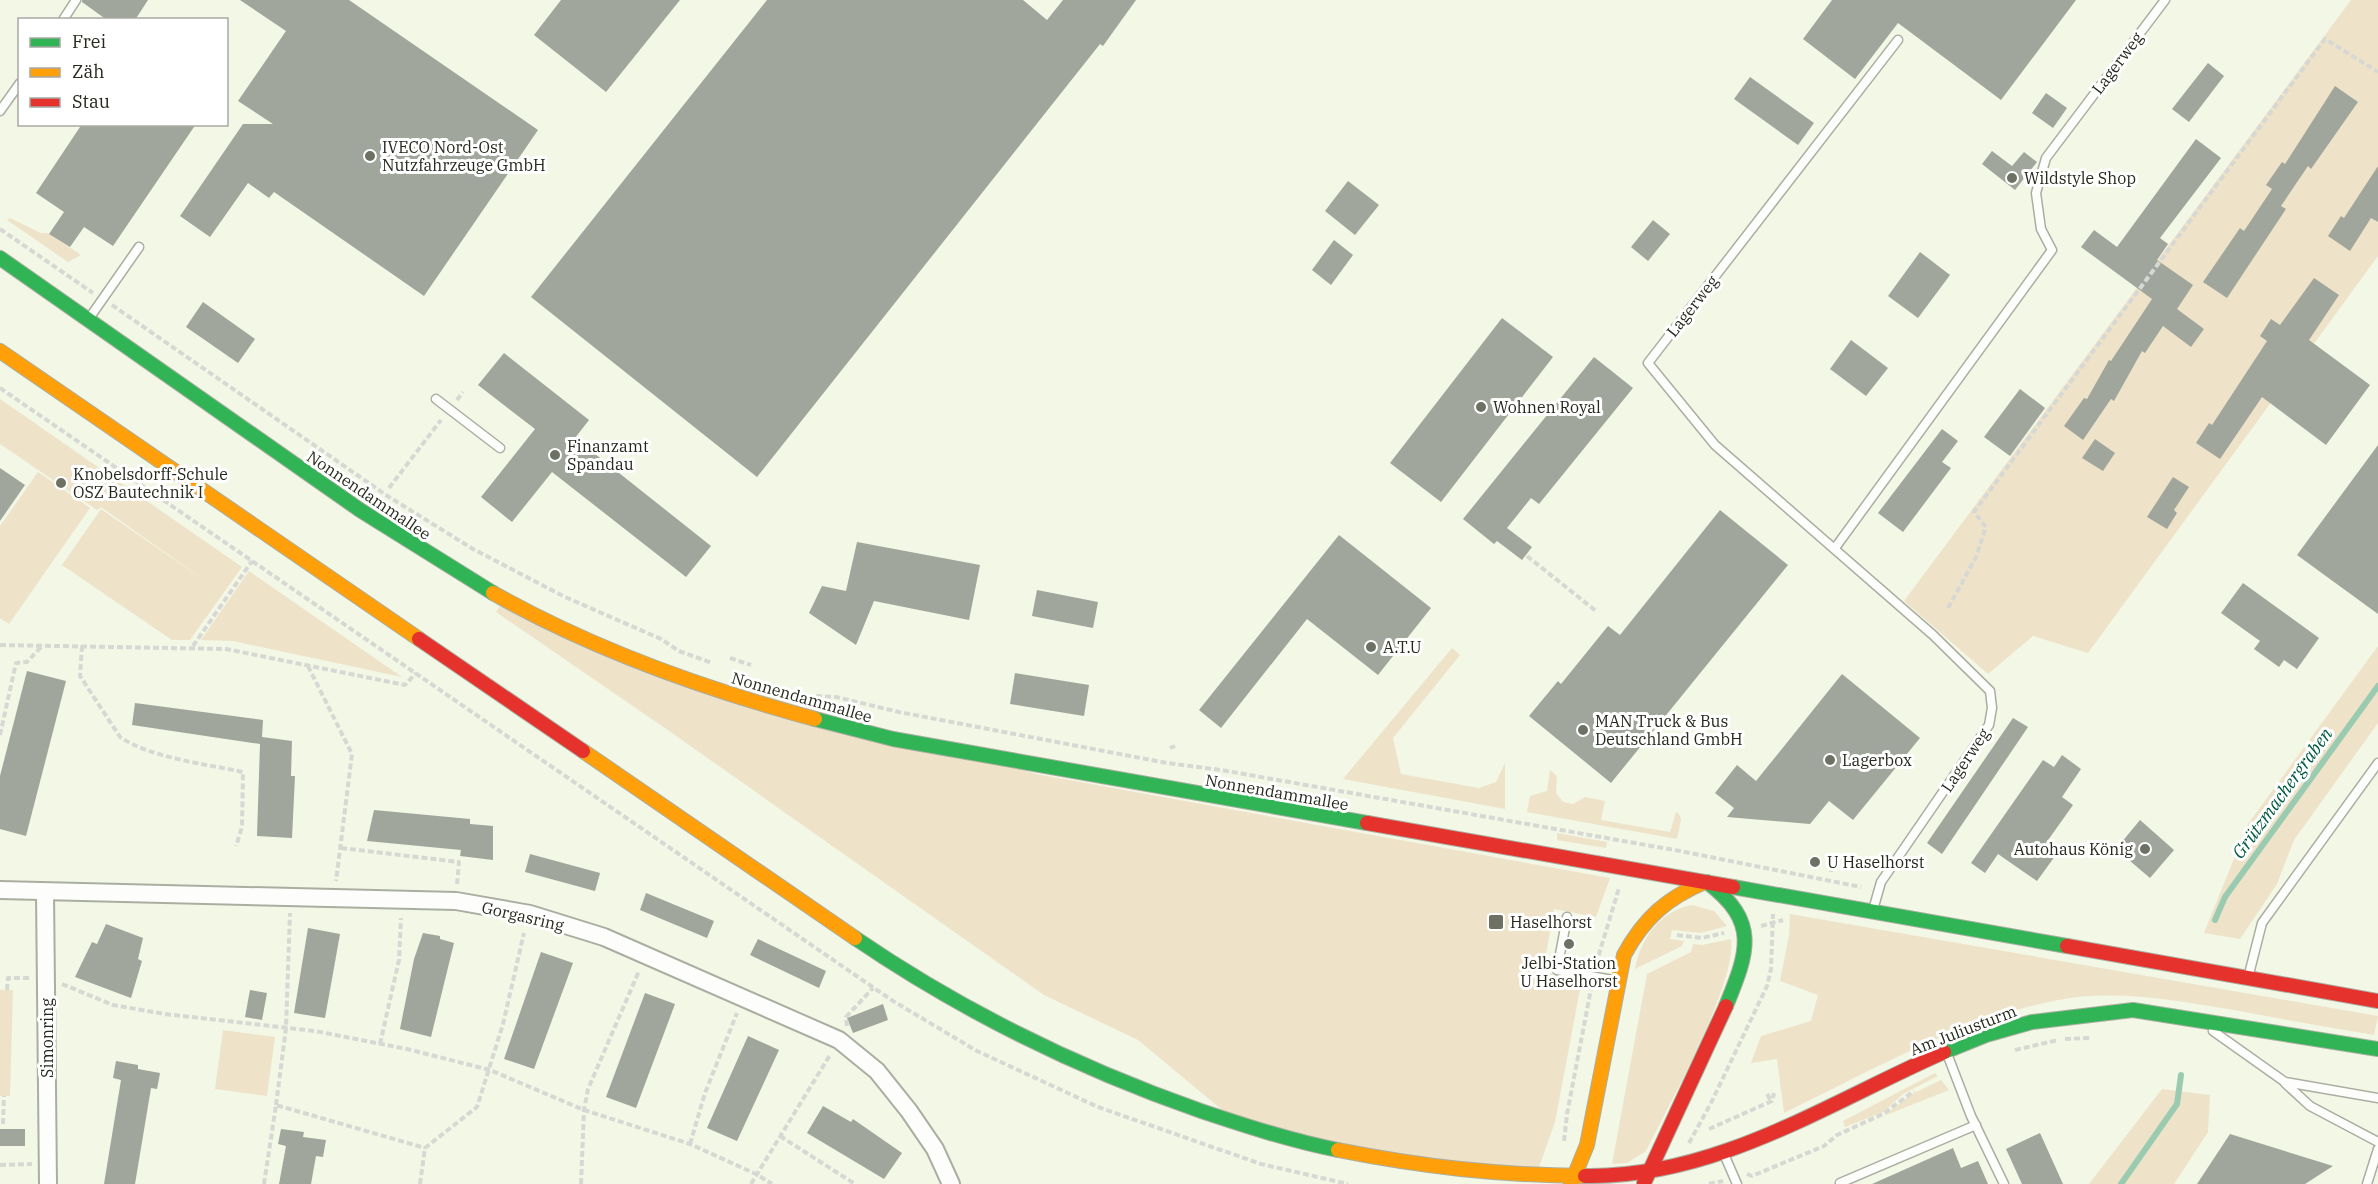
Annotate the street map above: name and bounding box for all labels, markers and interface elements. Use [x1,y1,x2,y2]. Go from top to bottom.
legend [18,18,228,126]
street label: Lagerweg [2087,28,2147,98]
text: Frei [72,30,106,53]
text: Zäh [72,60,105,83]
text: Stau [72,90,110,113]
place label: IVECO Nord-Ost Nutzfahrzeuge GmbH [382,137,546,175]
marker: IVECO Nord-Ost Nutzfahrzeuge GmbH [363,149,377,163]
place label: Wildstyle Shop [2024,168,2136,188]
marker: Wildstyle Shop [2005,171,2019,185]
street label: Lagerweg [1662,271,1722,341]
place label: Wohnen Royal [1493,397,1601,417]
marker: Wohnen Royal [1474,400,1488,414]
place label: Finanzamt Spandau [567,436,649,474]
street label: Nonnendammallee [303,446,435,544]
marker: Finanzamt Spandau [548,448,562,462]
place label: Knobelsdorff-Schule OSZ Bautechnik I [73,464,228,502]
marker: Knobelsdorff-Schule OSZ Bautechnik I [54,476,68,490]
place label: A.T.U [1383,637,1422,657]
marker: A.T.U [1364,640,1378,654]
street label: Nonnendammallee [730,667,874,727]
place label: MAN Truck & Bus Deutschland GmbH [1595,711,1743,749]
water label: Grützmachergraben [2227,722,2338,863]
marker: MAN Truck & Bus Deutschland GmbH [1576,723,1590,737]
street label: Lagerweg [1936,724,1994,796]
place label: Lagerbox [1842,750,1912,770]
marker: Lagerbox [1823,753,1837,767]
street label: Nonnendammallee [1204,770,1350,814]
place label: Autohaus König [2014,839,2133,859]
marker: Autohaus König [2138,842,2152,856]
place label: U Haselhorst [1827,852,1925,872]
marker: U Haselhorst [1808,855,1822,869]
street label: Gorgasring [480,897,566,935]
place label: Haselhorst [1510,912,1592,932]
marker: Haselhorst [1487,913,1505,931]
marker: Jelbi-Station U Haselhorst [1562,937,1576,951]
place label: Jelbi-Station U Haselhorst [1520,953,1618,991]
street label: Simonring [37,998,57,1078]
street label: Am Juliusturm [1907,1001,2019,1059]

